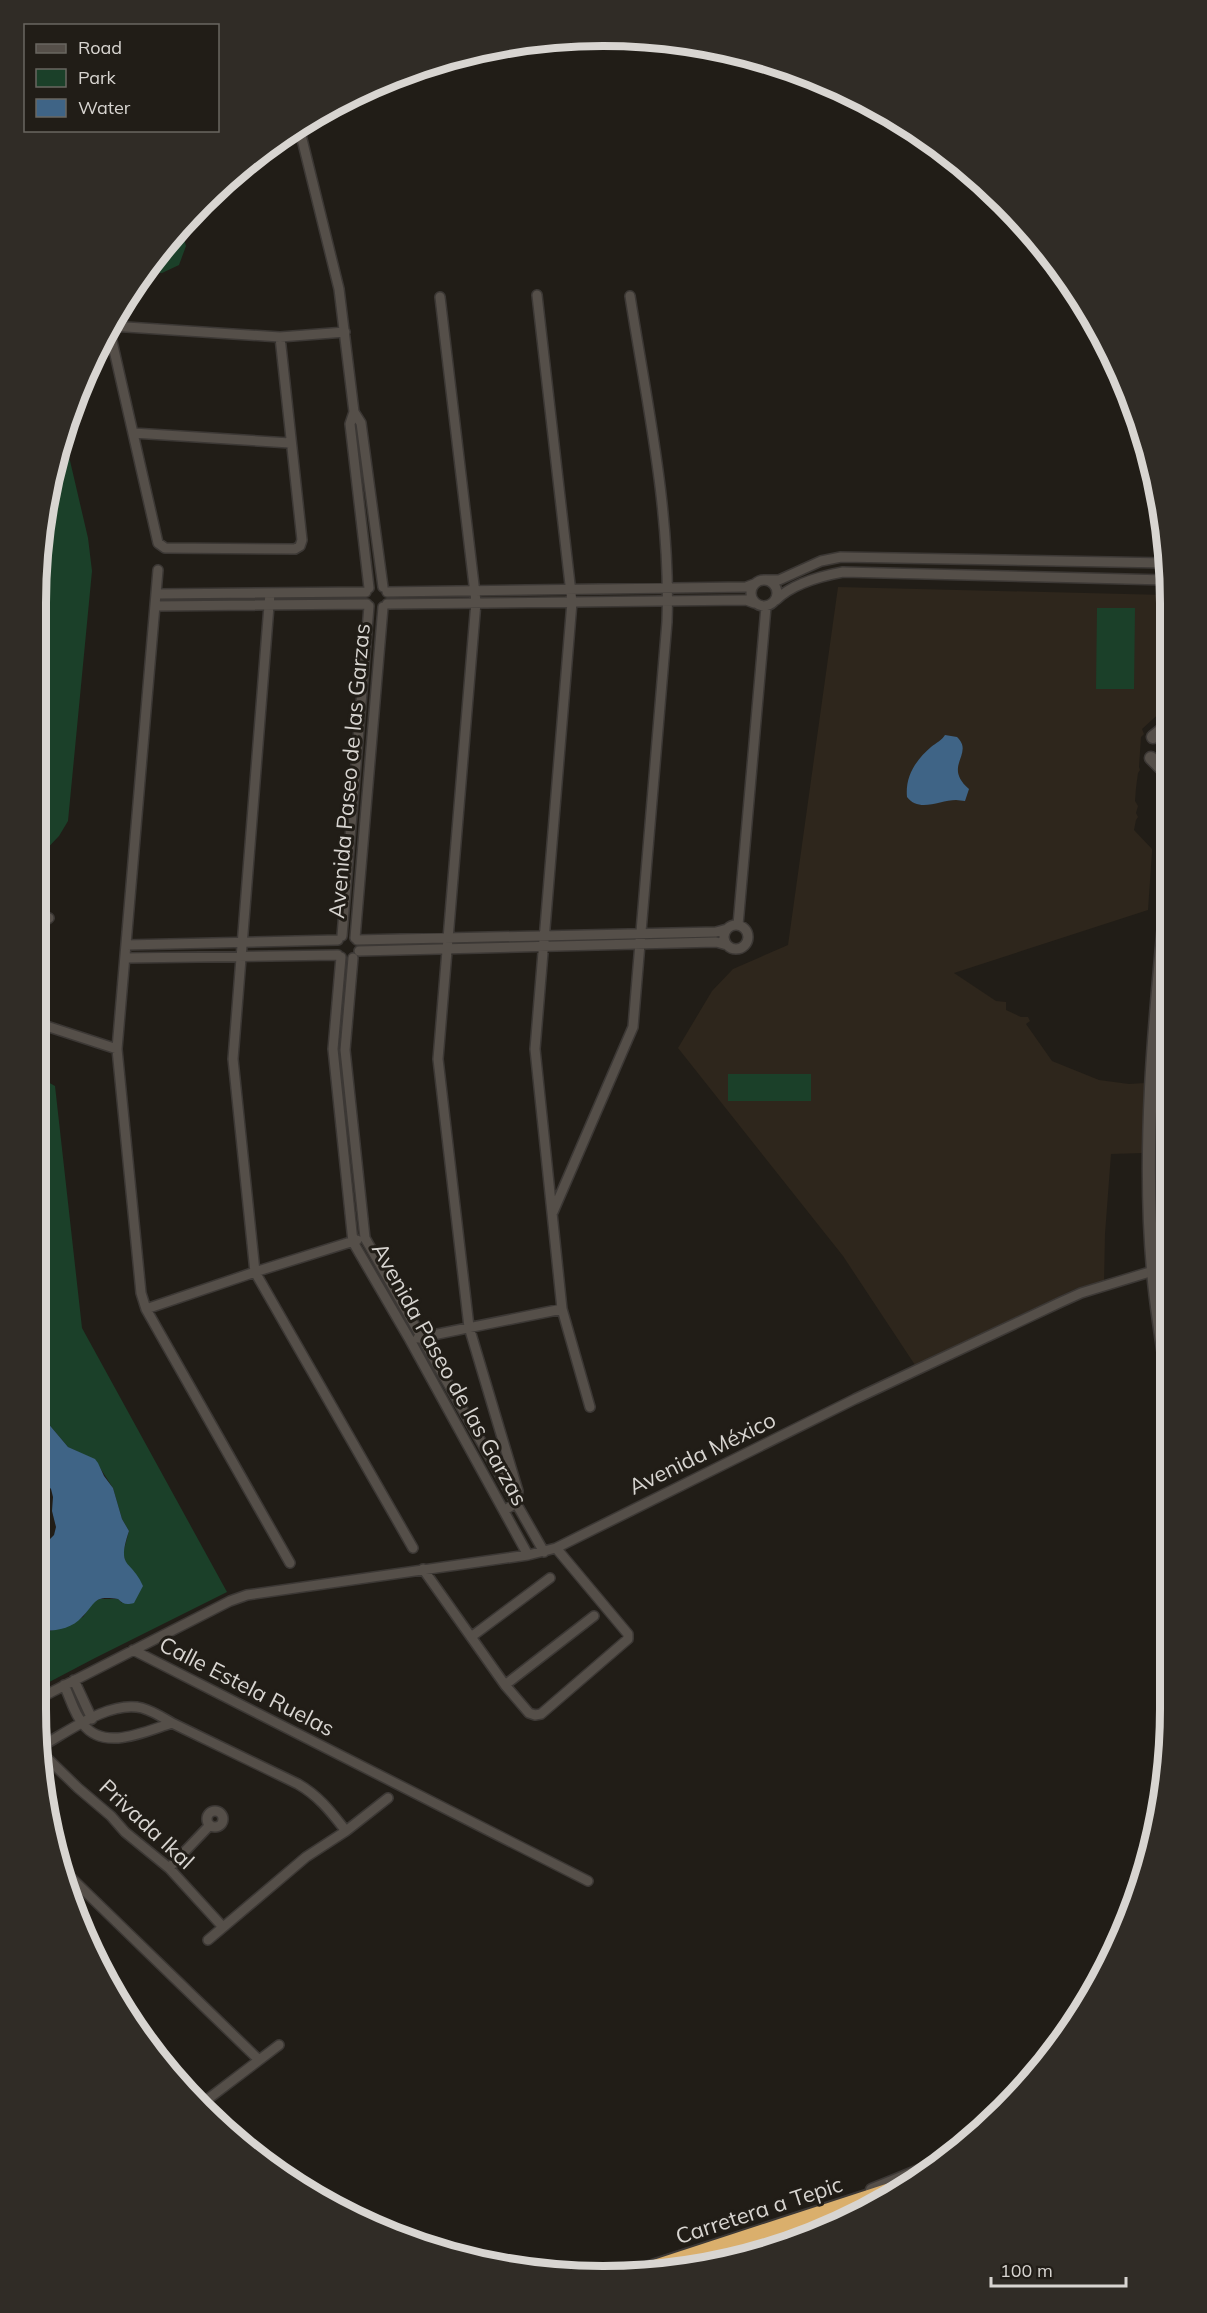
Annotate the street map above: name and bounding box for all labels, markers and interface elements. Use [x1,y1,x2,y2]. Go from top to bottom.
legend [24,24,219,132]
text: Road [78,36,122,59]
text: Park [78,66,117,89]
text: Water [78,96,131,119]
street label: Avenida Paseo de las Garzas [322,622,376,920]
street label: Avenida Paseo de las Garzas [366,1238,534,1510]
street label: Avenida México [624,1405,780,1501]
street label: Calle Estela Ruelas [155,1630,339,1742]
street label: Privada Ikal [94,1773,200,1875]
street label: Carretera a Tepic [672,2170,846,2250]
scale bar [991,2250,1126,2288]
text: 100 m [1000,2259,1053,2282]

